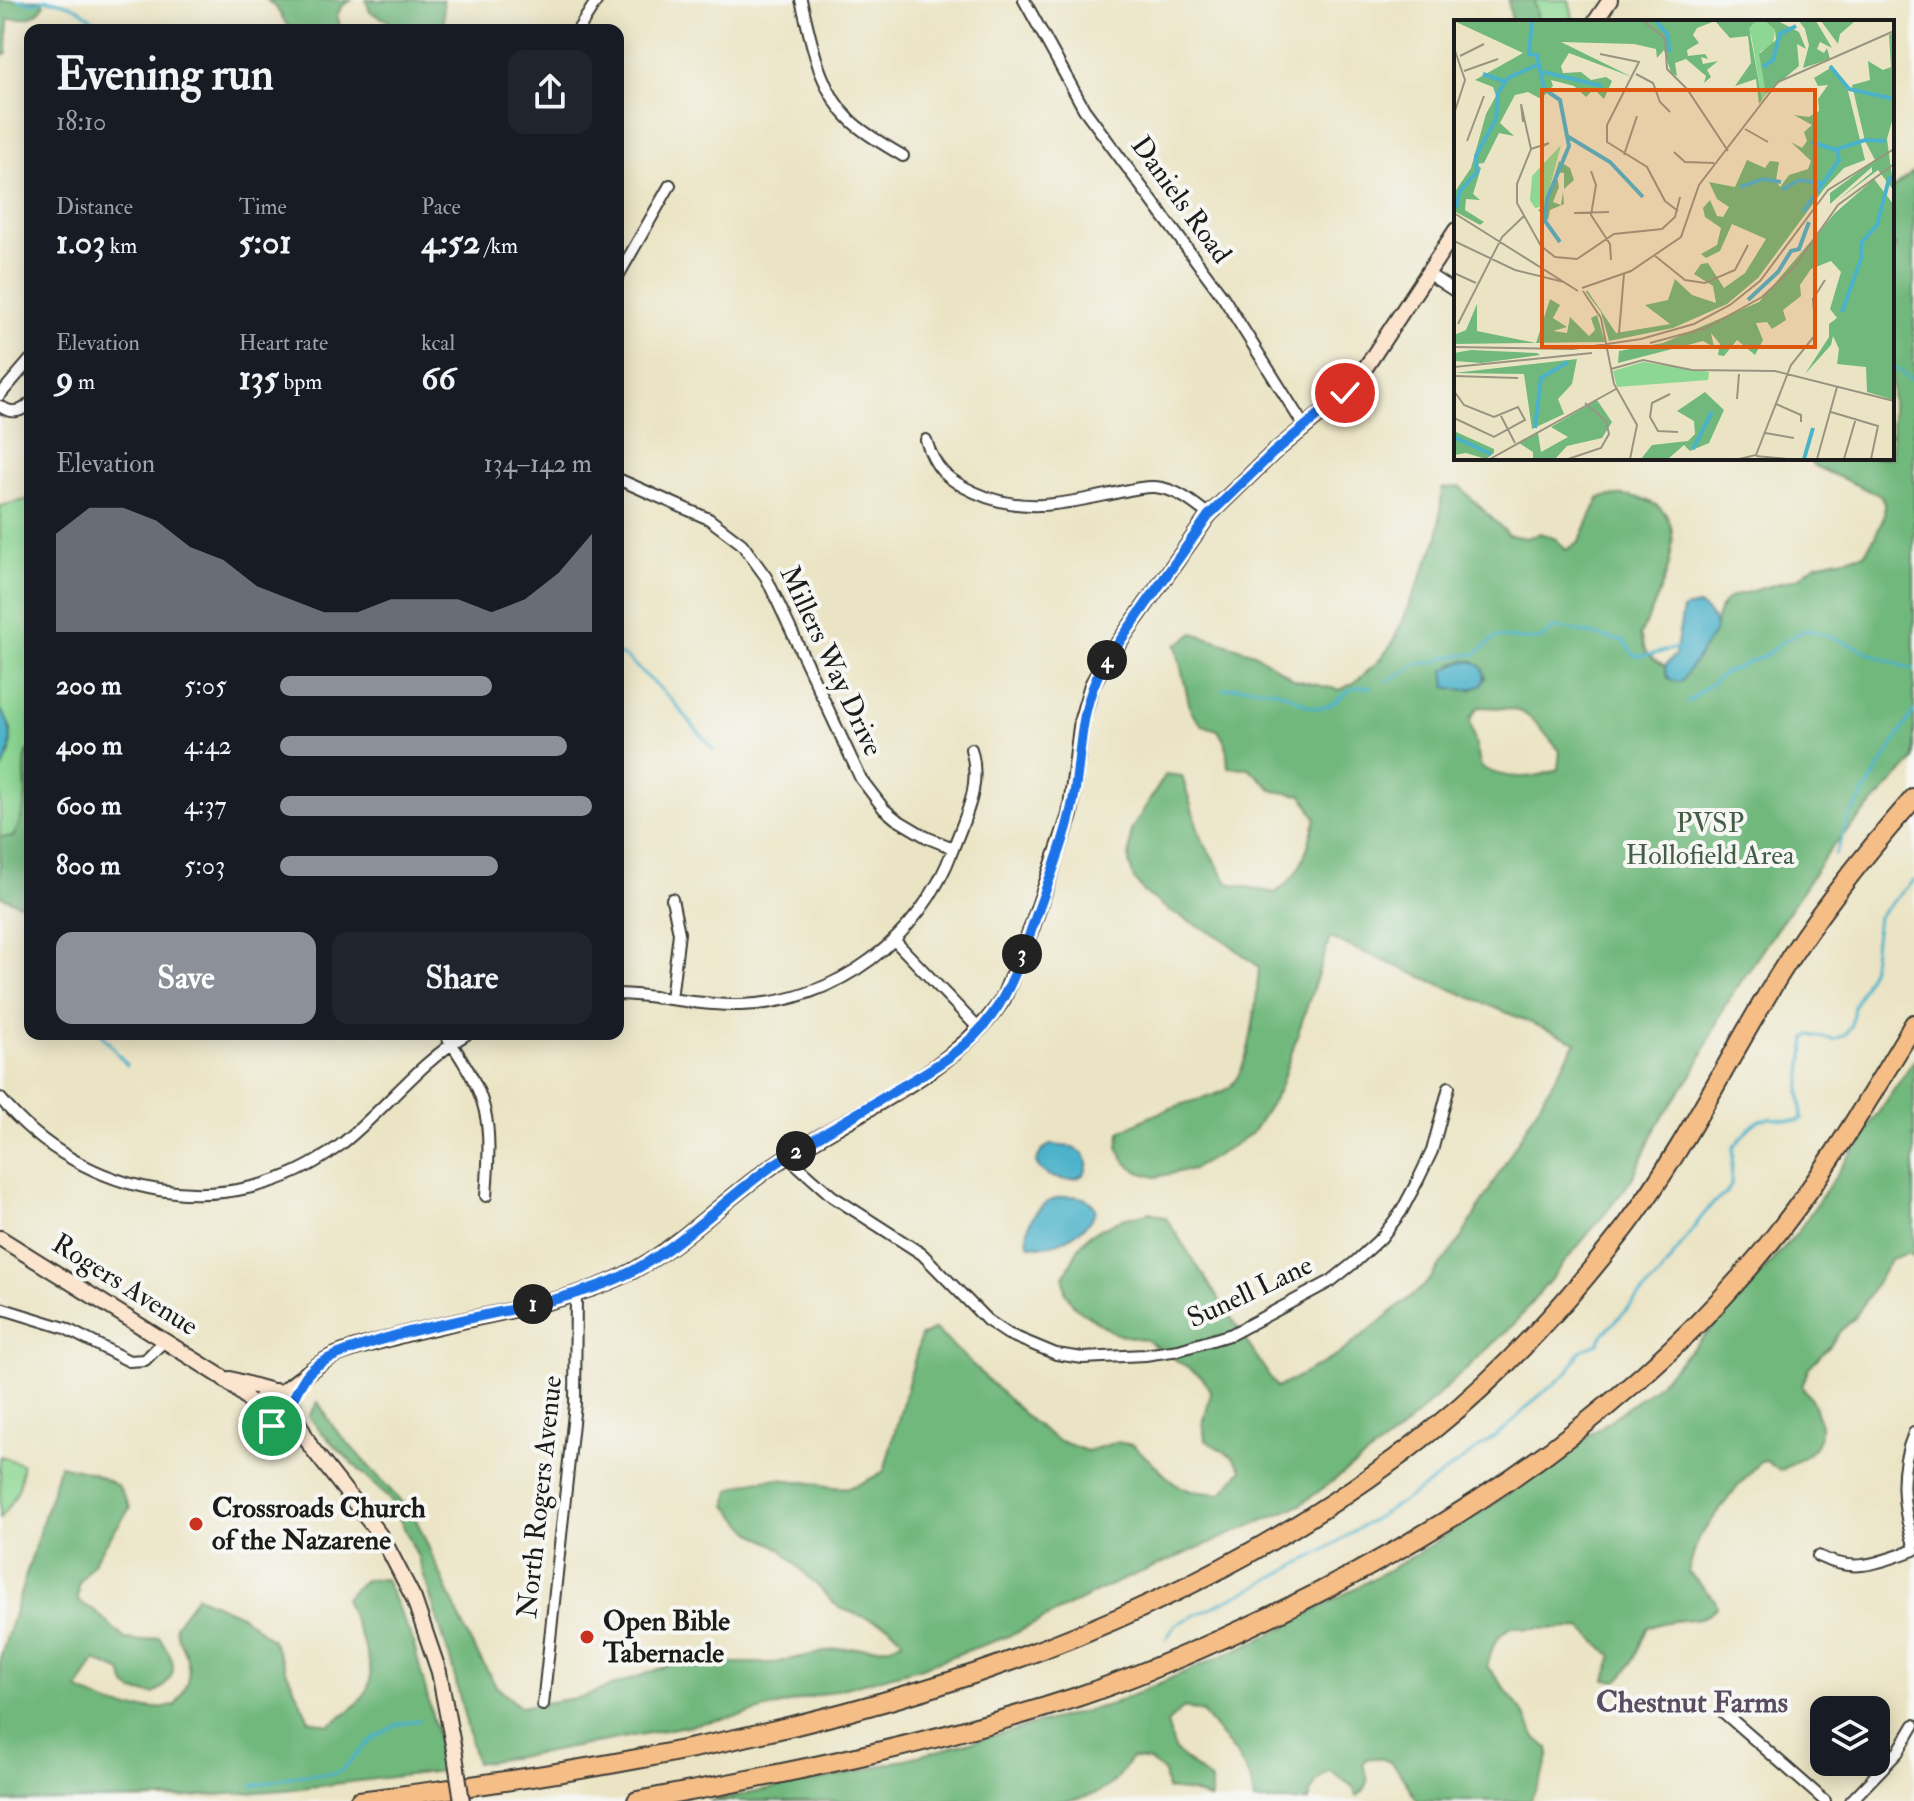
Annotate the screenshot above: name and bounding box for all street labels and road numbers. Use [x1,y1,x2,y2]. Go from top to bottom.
street label: Daniels Road [1123,129,1239,271]
street label: Millers Way Drive [772,560,891,762]
street label: Rogers Avenue [45,1226,205,1344]
street label: Sunell Lane [1182,1248,1319,1336]
street label: North Rogers Avenue [510,1374,570,1620]

